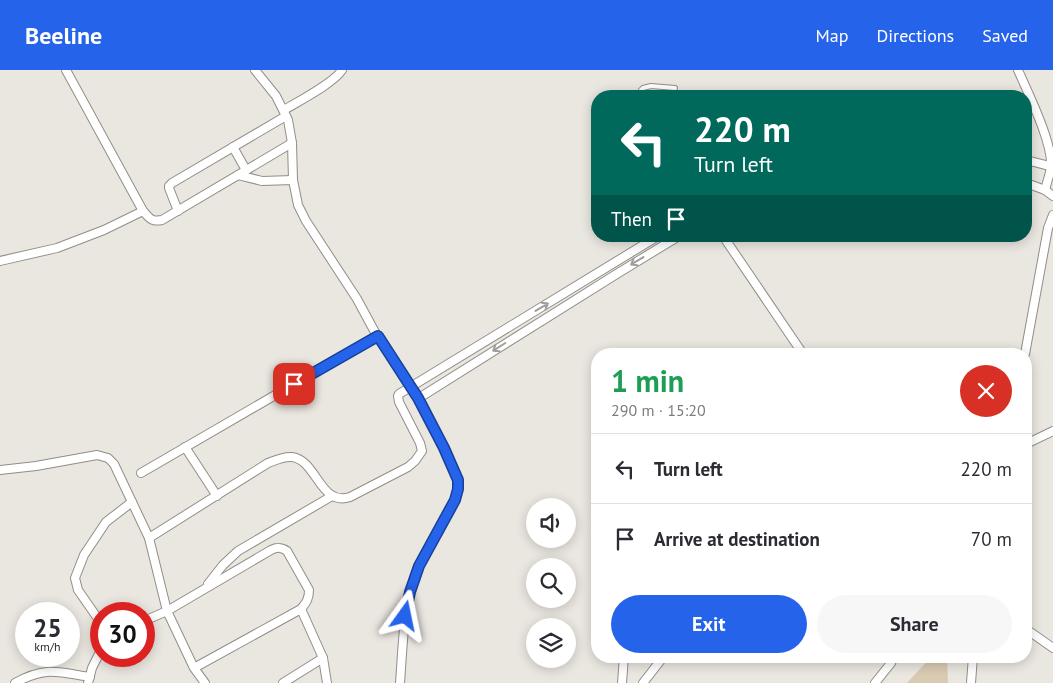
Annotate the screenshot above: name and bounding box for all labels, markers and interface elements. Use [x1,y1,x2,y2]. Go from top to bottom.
text: Beeline [25,20,102,51]
text: Map [816,24,848,47]
text: Directions [876,24,954,47]
text: Saved [982,24,1028,47]
text: 220 m [694,106,791,152]
icon: left [611,110,676,175]
text: Turn left [694,150,773,178]
icon: arrive [662,205,690,233]
text: Then [611,207,652,231]
one-way arrow [631,257,645,267]
one-way arrow [535,301,549,311]
one-way arrow [493,343,507,353]
text: 1 min [611,361,684,400]
pin [273,363,315,405]
button: close [960,365,1012,417]
icon: arrive [280,370,308,398]
text: 290 m · 15:20 [611,400,706,420]
icon: left [611,455,639,483]
text: Turn left [654,457,723,481]
text: 220 m [960,457,1012,481]
map controls [526,498,576,668]
button: sound [526,498,576,548]
icon: arrive [611,525,639,553]
text: Arrive at destination [654,527,820,551]
text: 70 m [971,527,1012,551]
button: search [526,558,576,608]
position arrow [378,589,430,641]
button: Exit [611,595,807,653]
button: Share [817,595,1012,653]
speed limit sign: 30 [90,602,155,667]
text: 25 [33,612,62,644]
button: layers [526,618,576,668]
text: km/h [34,639,61,654]

